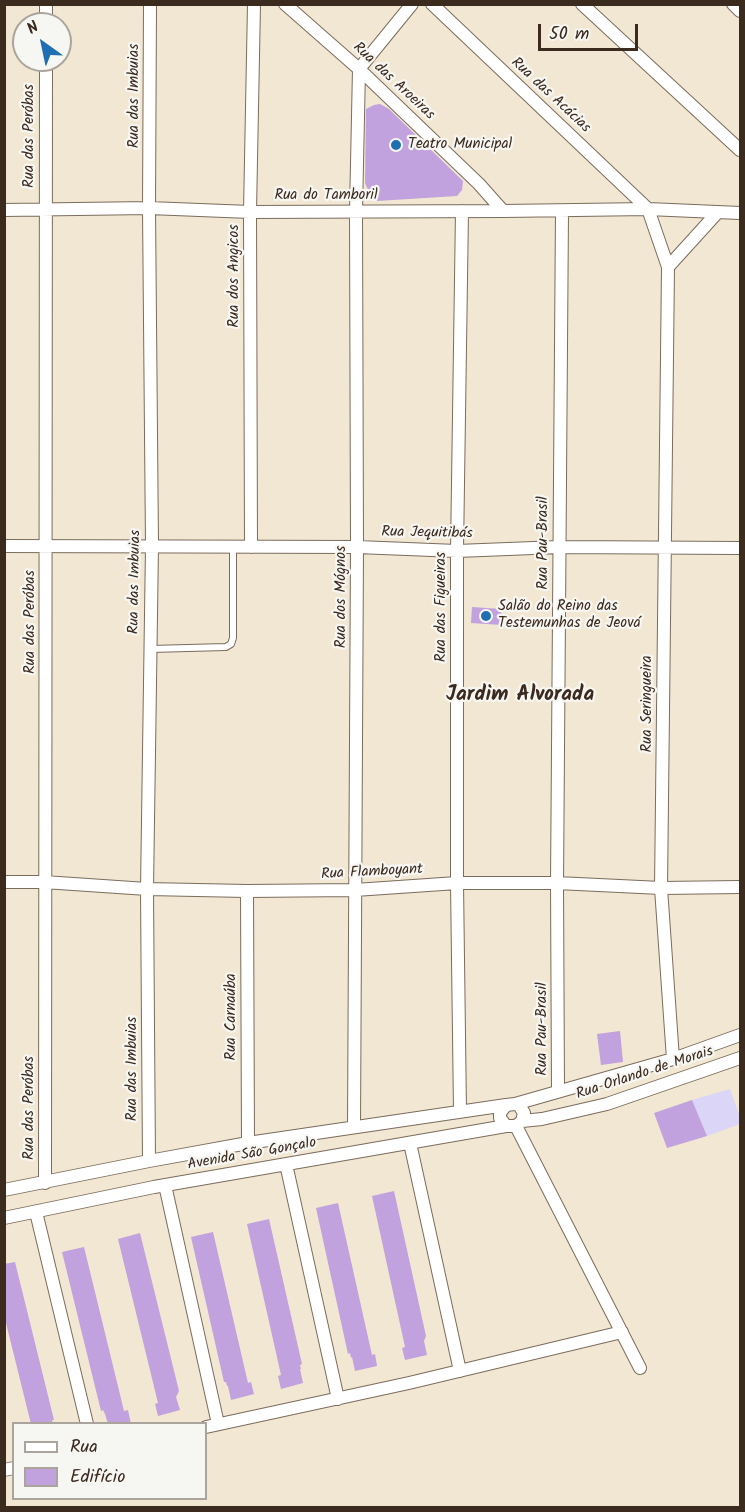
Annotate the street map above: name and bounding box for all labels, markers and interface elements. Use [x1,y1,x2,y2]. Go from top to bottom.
north arrow [12,12,72,72]
scale bar [541,12,642,50]
text: N [22,15,44,41]
text: 50 m [549,20,589,49]
street label: Rua das Aroeiras [348,39,438,125]
street label: Rua das Imbuias [126,44,144,148]
street label: Rua das Acácias [506,54,594,138]
street label: Rua das Peróbas [21,84,39,188]
place label: Teatro Municipal [408,136,512,154]
marker: Teatro Municipal [389,138,403,152]
street label: Rua do Tamboril [274,187,378,205]
street label: Rua dos Angicos [226,224,244,328]
street label: Rua Pau-Brasil [535,496,553,590]
street label: Rua Jequitibás [381,524,473,544]
street label: Rua das Imbuias [126,530,146,634]
street label: Rua dos Mógnos [333,546,351,648]
street label: Rua das Figueiras [433,552,451,662]
street label: Rua das Peróbas [22,570,40,674]
place label: Salão do Reino das Testemunhas de Jeová [498,598,641,633]
marker: Salão do Reino das Testemunhas de Jeová [479,609,493,623]
street label: Rua Seringueira [639,656,657,752]
district label: Jardim Alvorada [446,683,594,709]
street label: Rua Flamboyant [321,861,423,885]
street label: Rua Carnaúba [223,973,241,1061]
street label: Rua Pau-Brasil [534,982,552,1076]
street label: Rua das Imbuias [124,1017,142,1121]
street label: Rua Orlando de Morais [574,1043,716,1105]
street label: Rua das Peróbas [21,1056,39,1160]
street label: Avenida São Gonçalo [186,1135,318,1175]
legend [12,1422,207,1500]
text: Rua [70,1433,98,1462]
text: Edifício [70,1463,125,1492]

